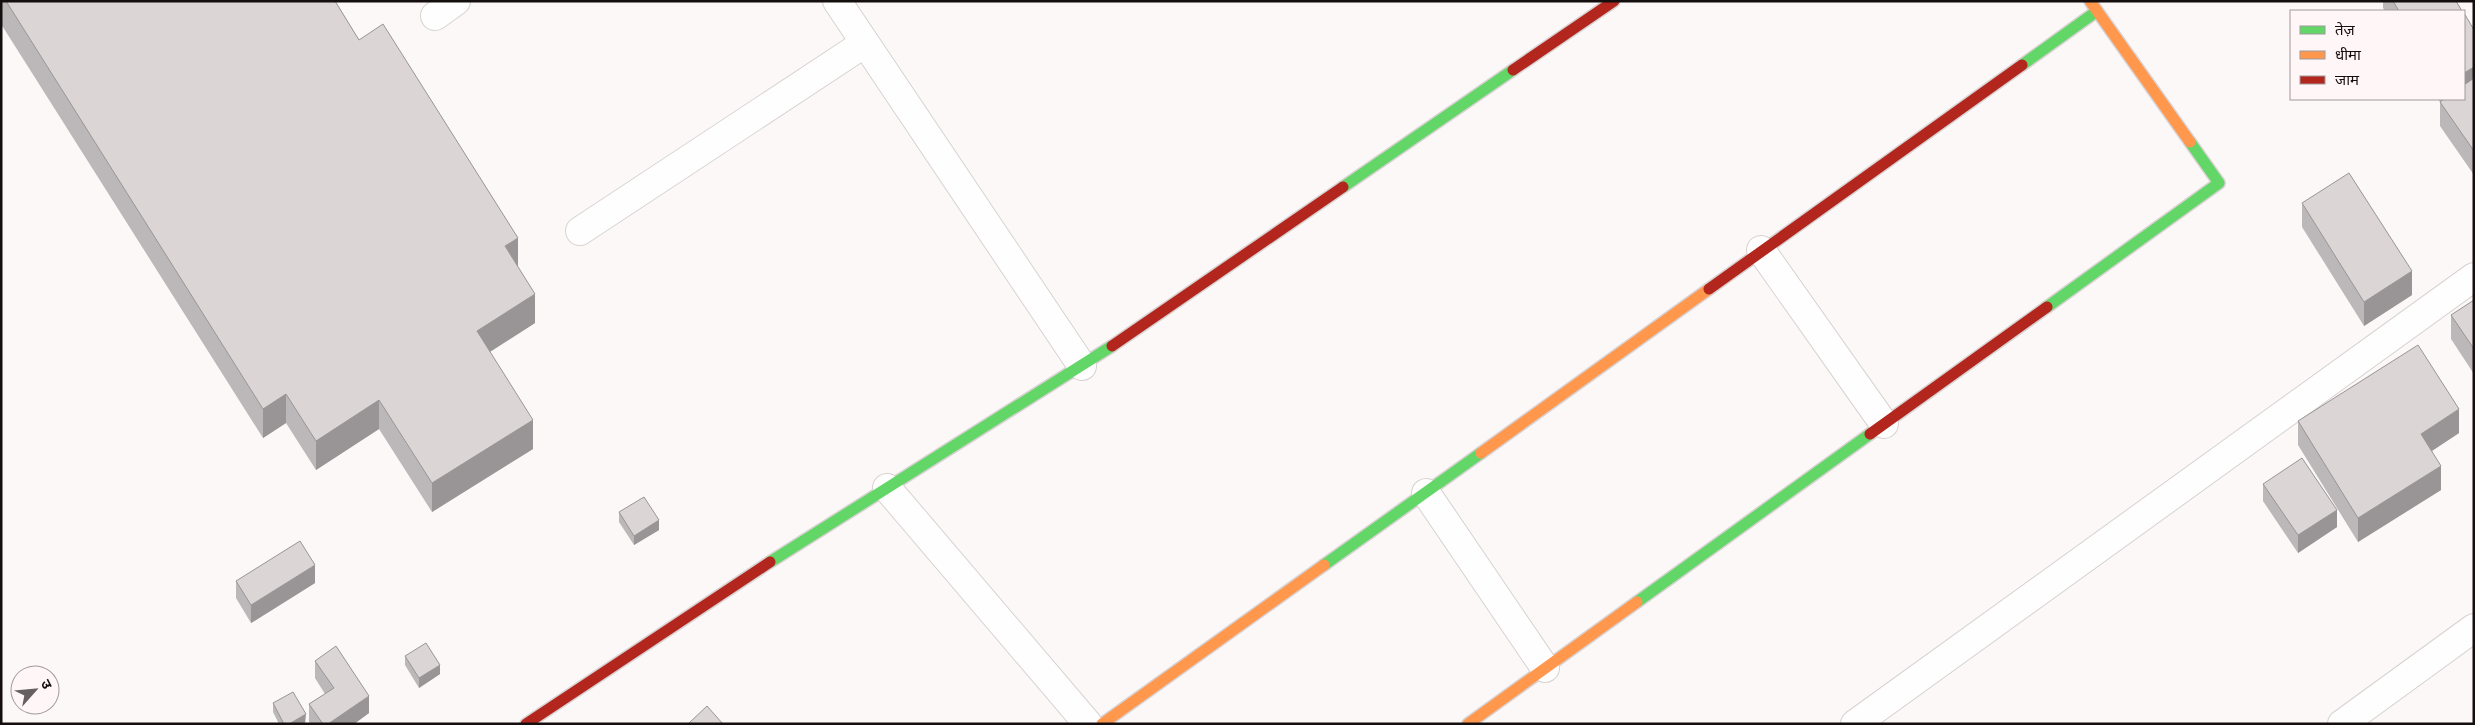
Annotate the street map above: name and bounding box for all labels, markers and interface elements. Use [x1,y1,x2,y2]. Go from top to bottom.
legend [2290,10,2465,100]
text: तेज़ [2335,21,2356,39]
text: धीमा [2335,46,2362,64]
text: जाम [2335,71,2360,89]
north arrow [10,665,60,715]
text: उ [37,677,56,693]

